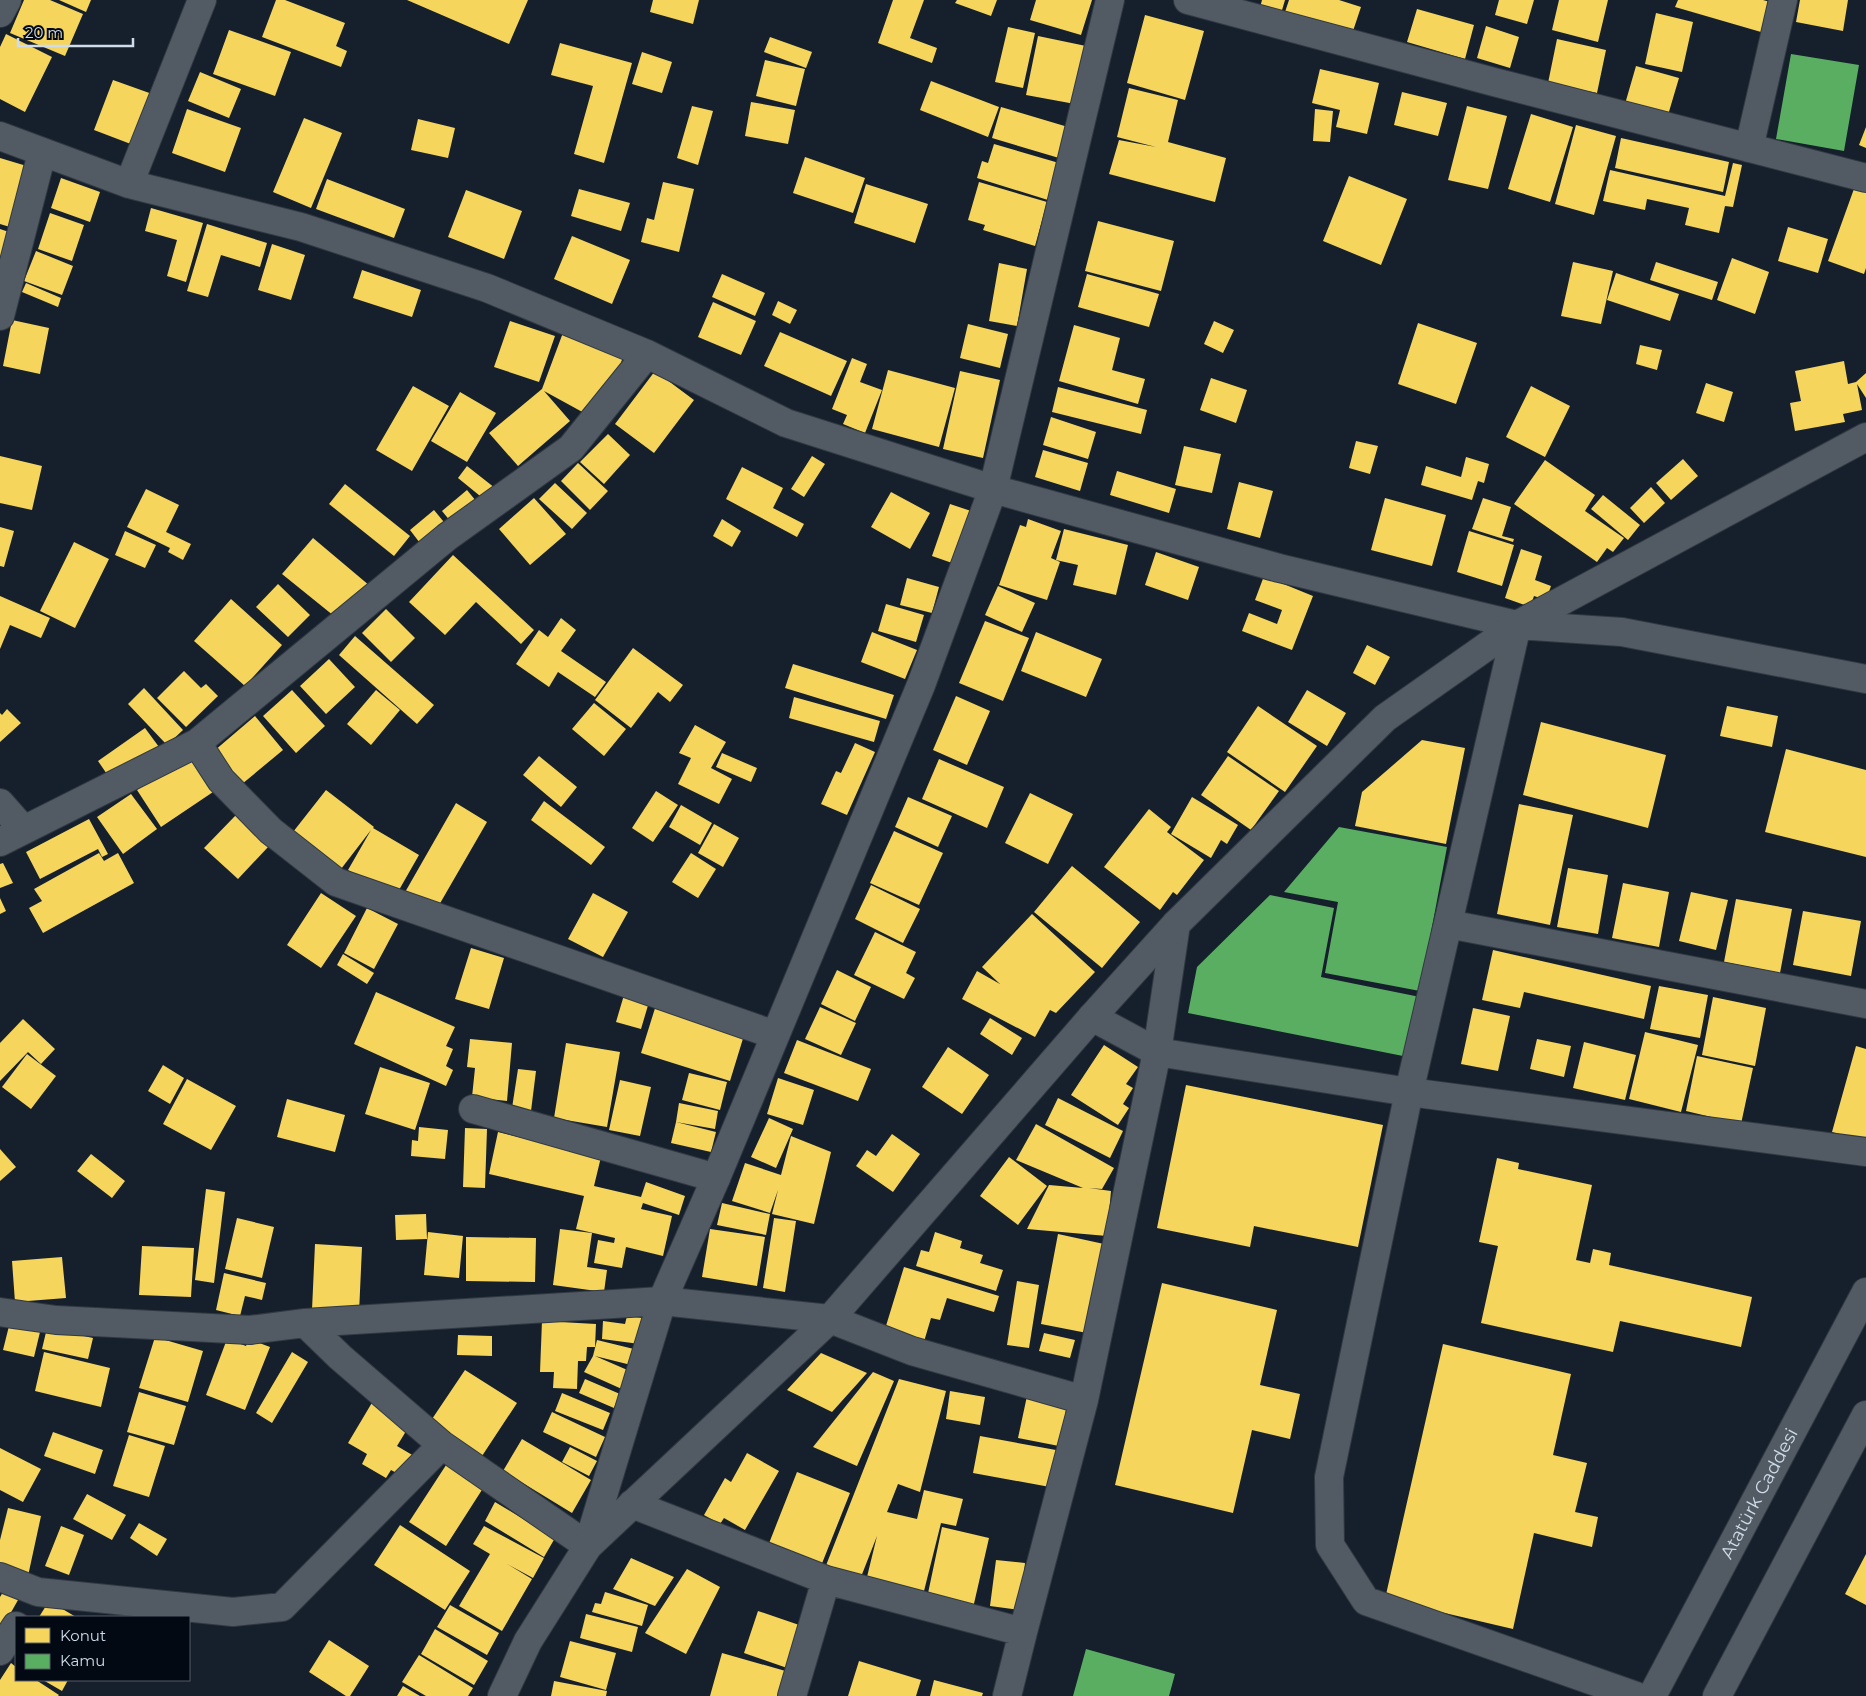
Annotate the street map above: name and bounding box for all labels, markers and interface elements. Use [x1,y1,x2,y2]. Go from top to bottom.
scale bar [18,15,132,47]
text: 20 m [25,23,63,42]
street label: Atatürk Caddesi [1716,1425,1803,1563]
legend [15,1616,190,1681]
text: Konut [60,1626,106,1645]
text: Kamu [60,1651,105,1670]

